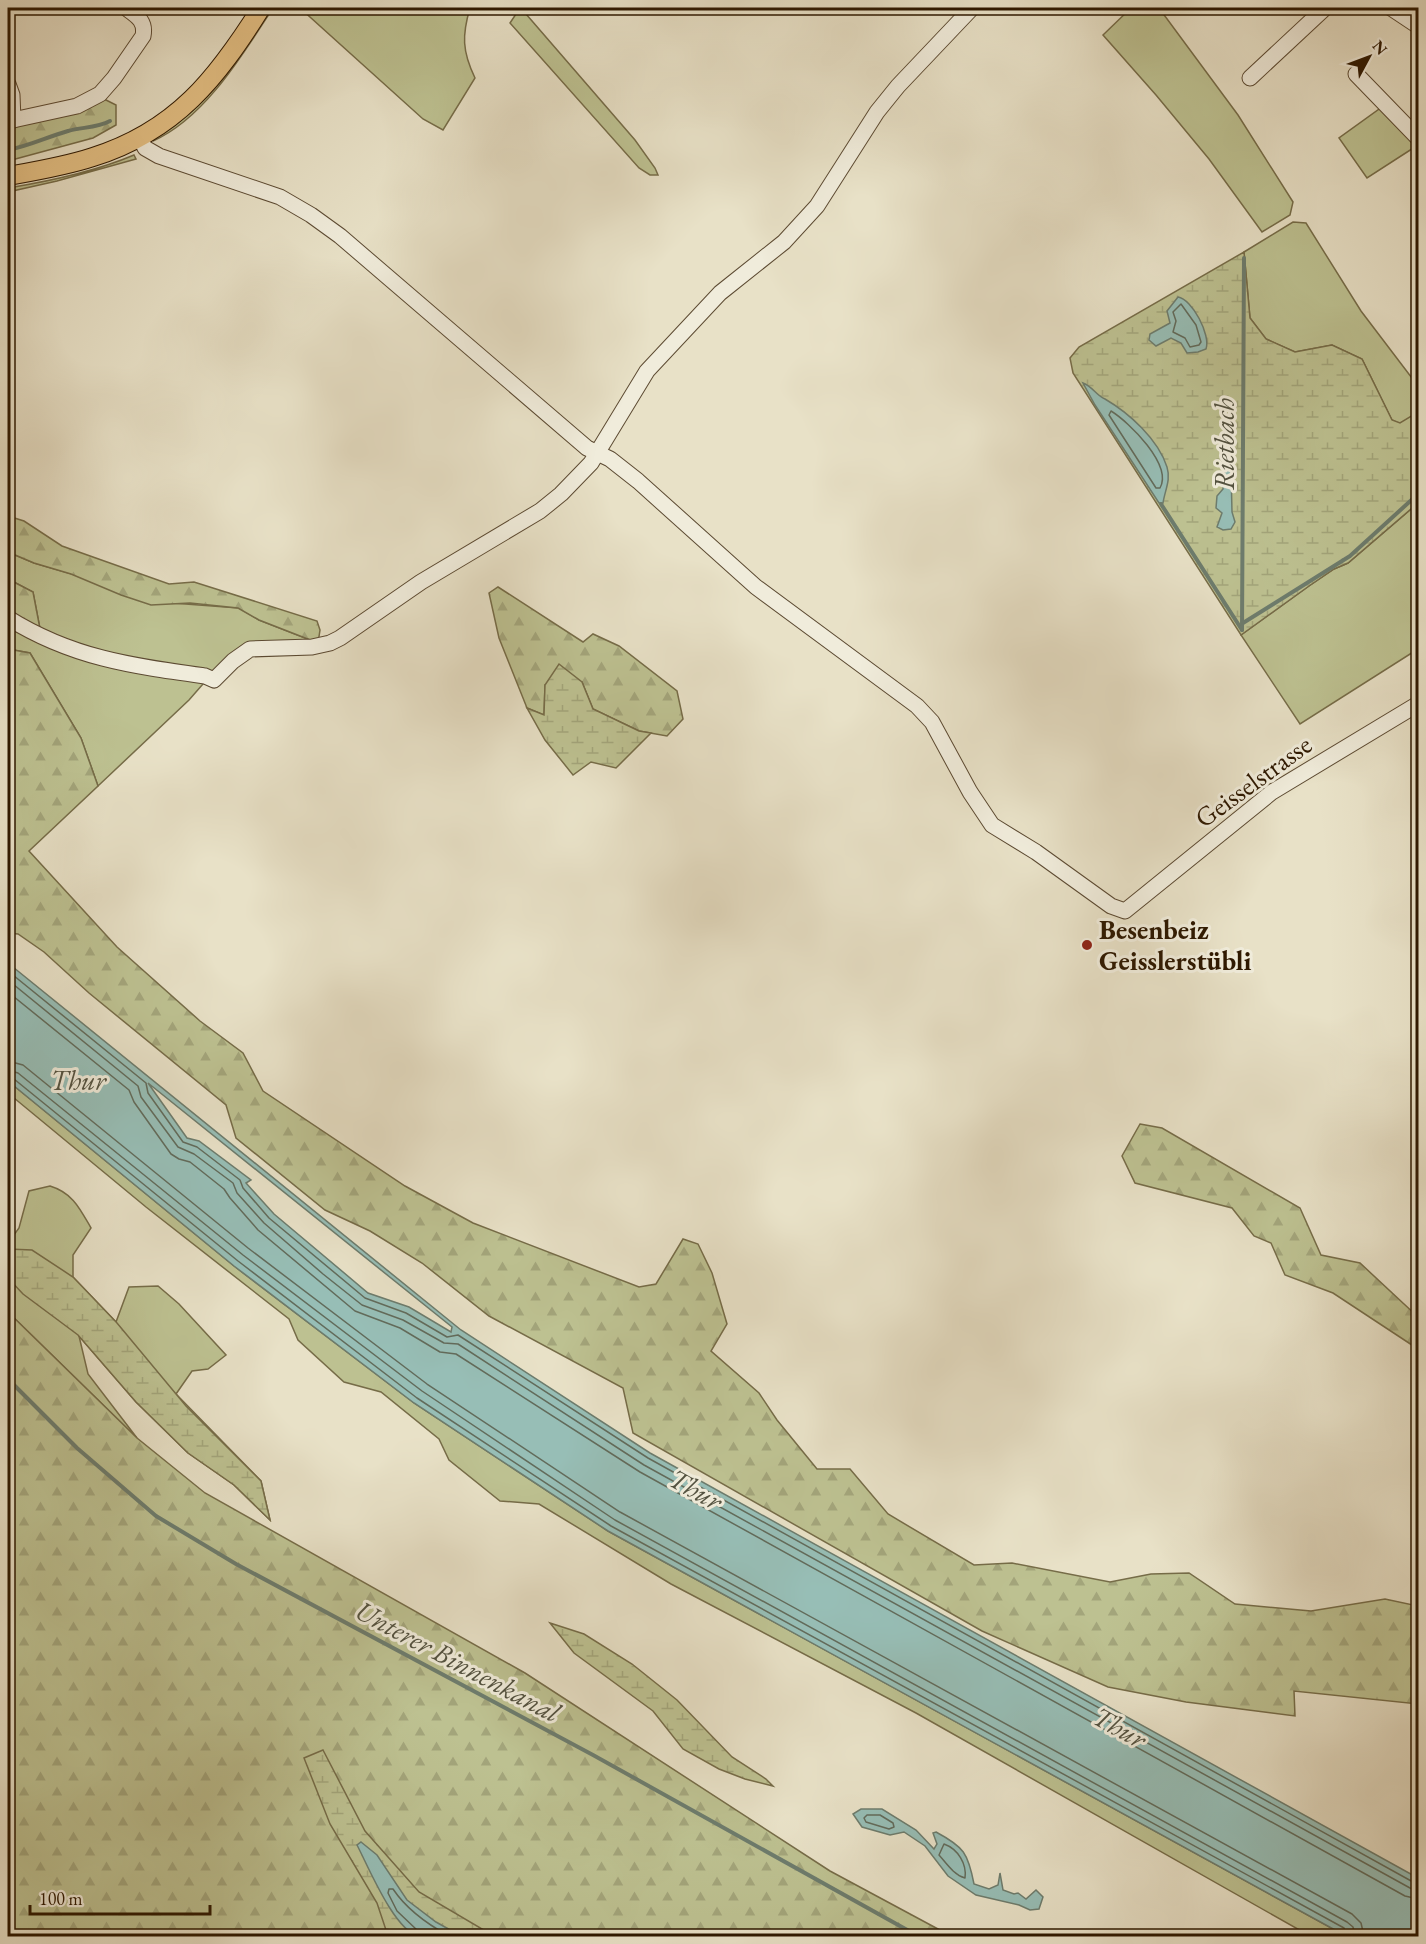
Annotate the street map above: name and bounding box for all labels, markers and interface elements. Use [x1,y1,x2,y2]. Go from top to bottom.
north arrow [1339,27,1399,87]
text: N [1368,36,1392,59]
water label: Rietbach [1206,398,1242,490]
street label: Geisselstrasse [1188,727,1318,835]
place label: Besenbeiz Geisslerstübli [1099,912,1251,978]
marker: Besenbeiz Geisslerstübli [1080,938,1094,952]
water label: Thur [50,1062,107,1098]
water label: Thur [663,1460,730,1519]
water label: Unterer Binnenkanal [349,1592,567,1731]
water label: Thur [1087,1698,1154,1757]
scale bar [30,1878,210,1916]
text: 100 m [39,1887,83,1910]

